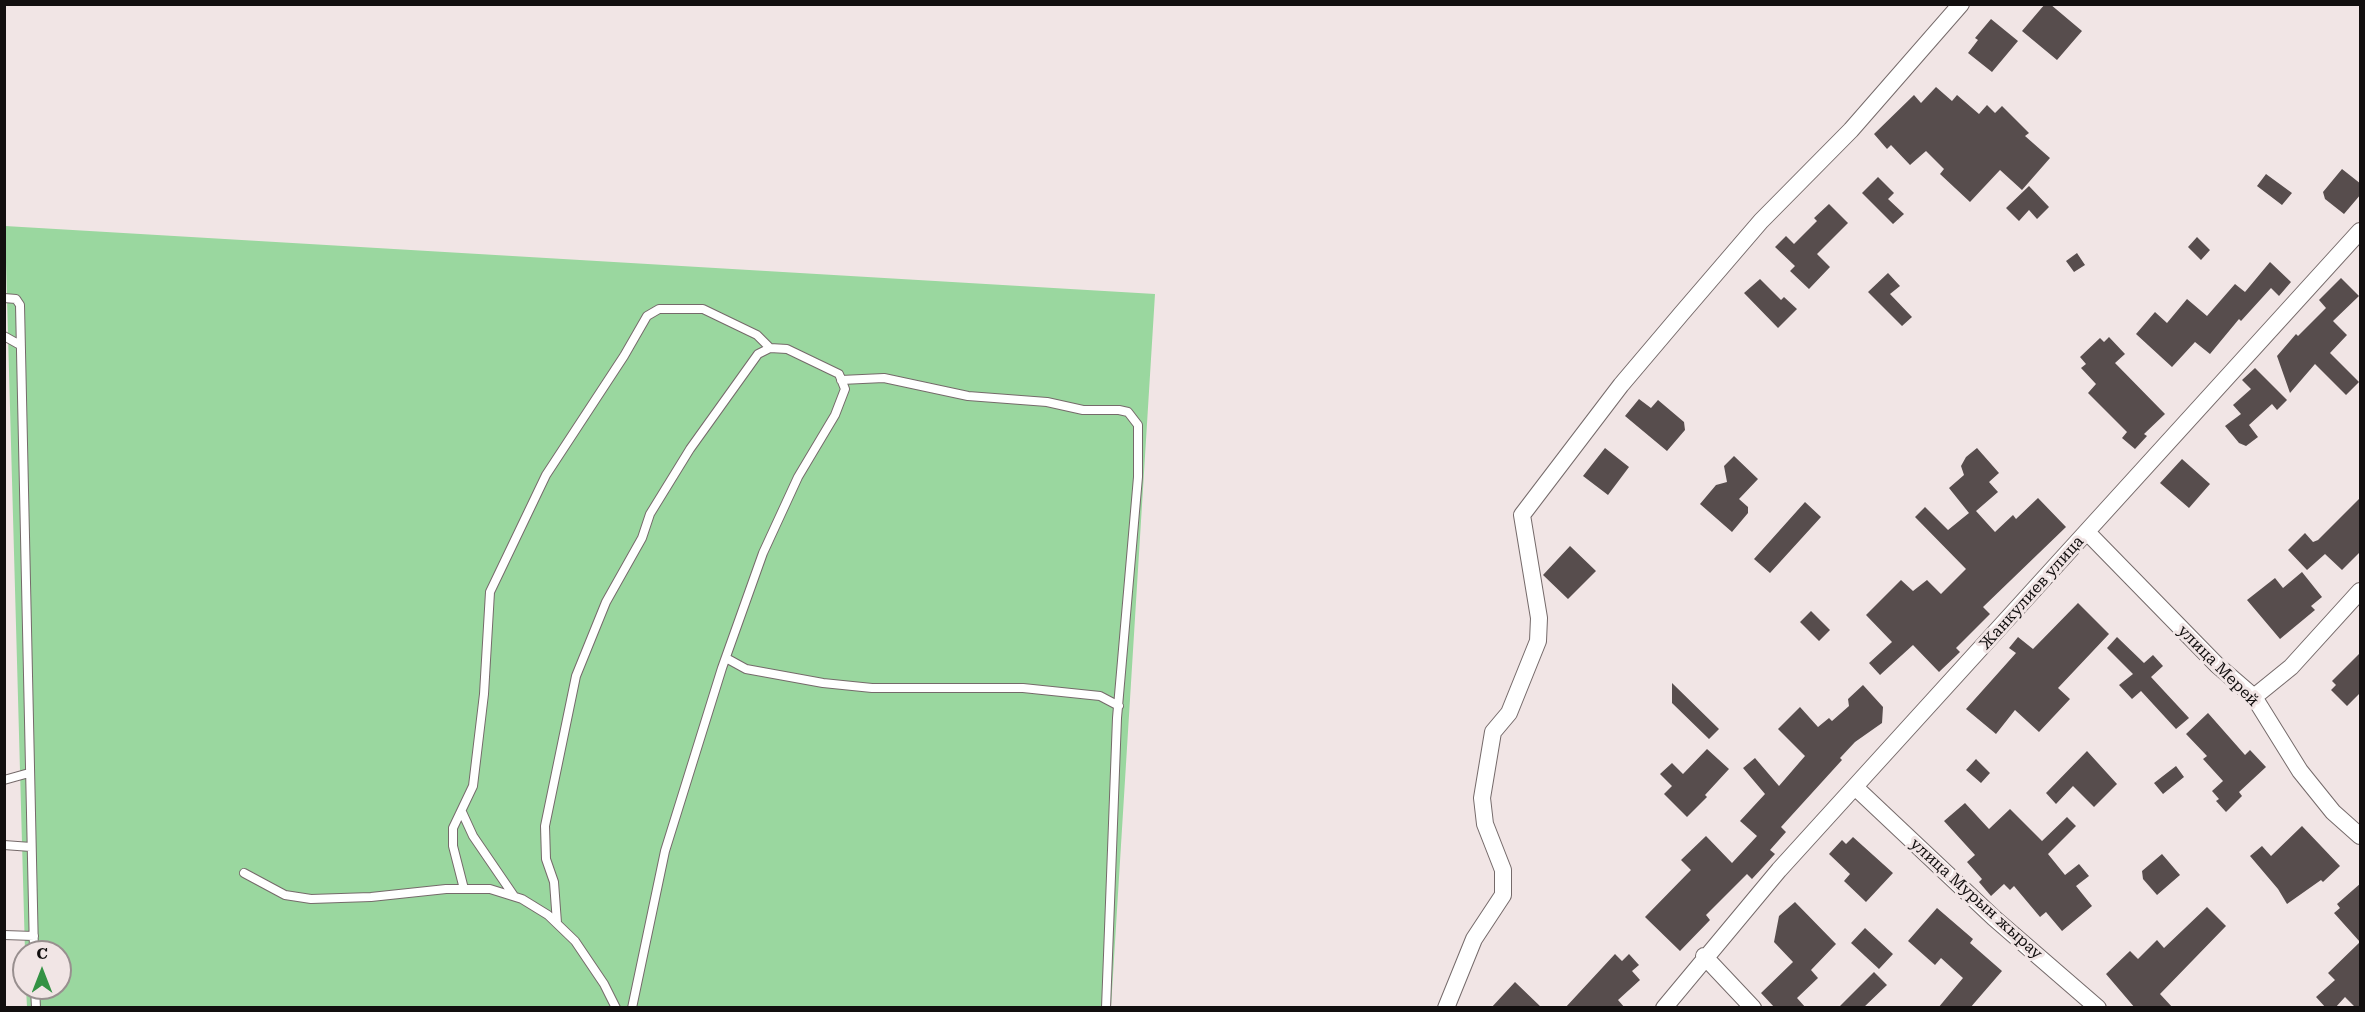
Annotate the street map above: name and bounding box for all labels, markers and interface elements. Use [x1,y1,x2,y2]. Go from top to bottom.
street label: Жанкулиев улица [1976,532,2088,654]
street label: улица Мерей [2173,621,2263,711]
street label: улица Мурын жырау [1906,834,2046,964]
north arrow [12,940,72,1000]
text: С [36,944,48,963]

